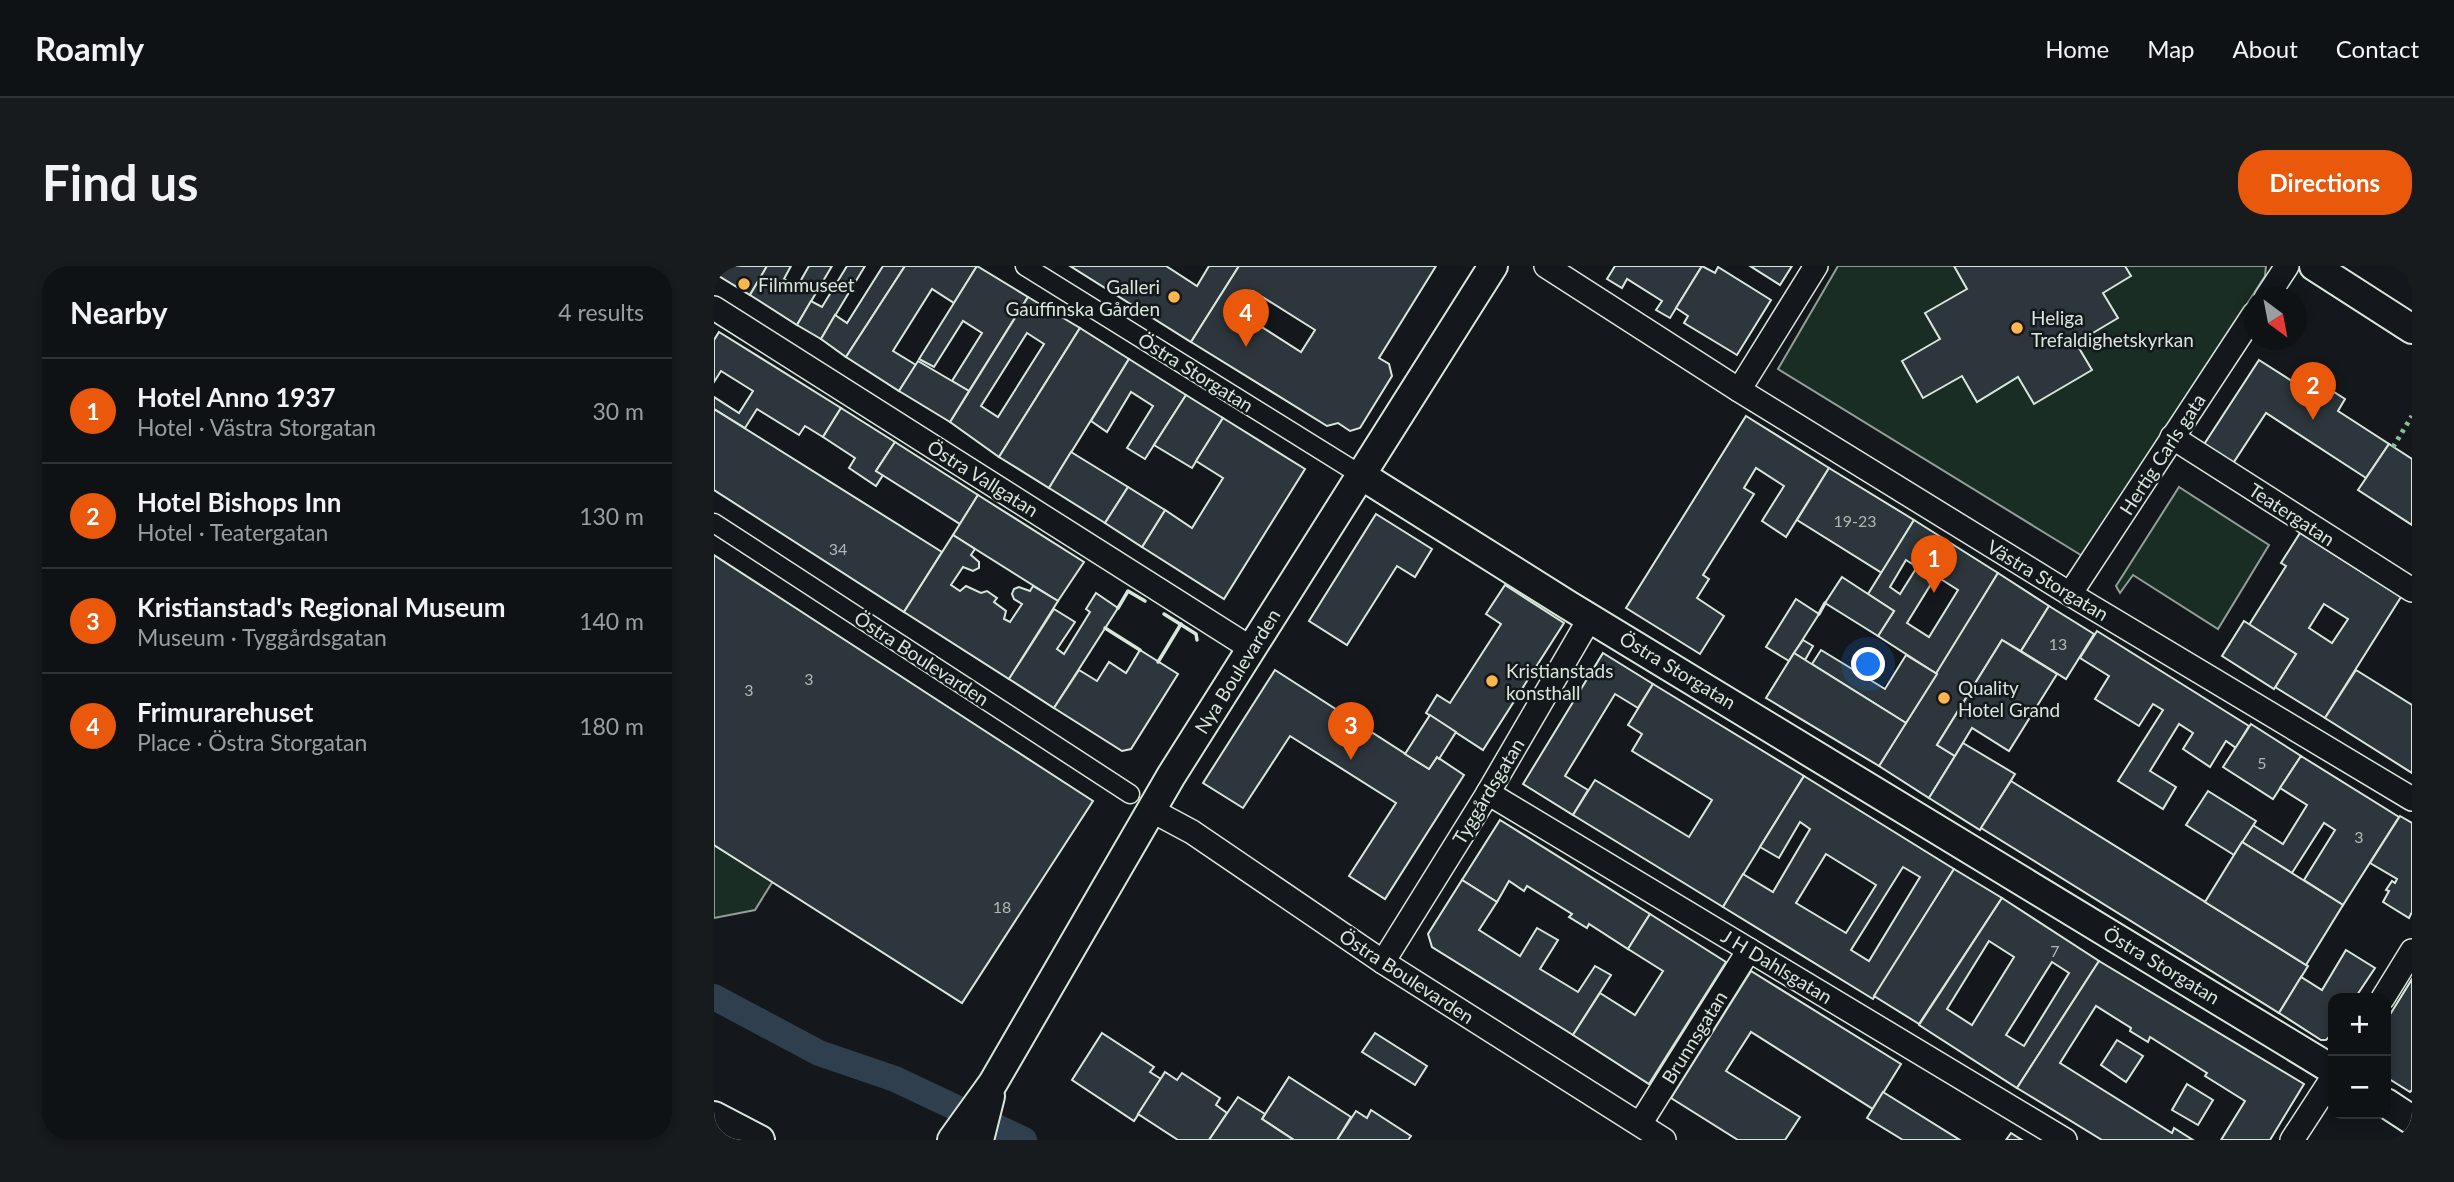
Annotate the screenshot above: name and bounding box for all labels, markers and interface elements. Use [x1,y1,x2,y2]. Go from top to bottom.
text: Roamly [35,28,144,68]
text: Home [2045,34,2109,63]
text: Map [2147,34,2195,63]
text: About [2233,34,2298,63]
text: Contact [2336,34,2419,63]
button: Directions [2238,150,2412,215]
text: Find us [42,153,199,211]
place label: Filmmuseet [758,273,855,296]
place label: Galleri Gauffinska Gården [1005,275,1160,320]
marker: Filmmuseet [736,276,752,292]
north arrow [2244,287,2307,350]
marker: Galleri Gauffinska Gården [1166,289,1182,305]
pin: 4 [1223,289,1269,347]
text: Nearby [70,294,168,330]
text: 4 results [558,298,644,326]
place label: Heliga Trefaldighetskyrkan [2031,306,2194,351]
marker: Heliga Trefaldighetskyrkan [2009,320,2025,336]
street label: Östra Storgatan [1134,327,1258,417]
pin: 2 [2290,362,2336,420]
text: Hotel Anno 1937 [137,381,336,413]
street label: Hertig Carls gata [2114,389,2210,519]
text: 1 [86,397,100,425]
text: 30 m [593,397,644,425]
text: Hotel · Västra Storgatan [137,413,376,441]
street label: Östra Vallgatan [923,435,1043,521]
street label: Teatergatan [2245,478,2339,550]
text: Hotel Bishops Inn [137,486,341,518]
text: 2 [86,502,100,530]
text: 130 m [579,502,644,530]
house number: 19-23 [1833,511,1877,530]
text: Hotel · Teatergatan [137,518,328,546]
pin: 1 [1911,535,1957,593]
street label: Västra Storgatan [1983,535,2113,625]
house number: 34 [829,539,847,558]
text: Kristianstad's Regional Museum [137,591,506,623]
street label: Nya Boulevarden [1189,604,1285,738]
street label: Östra Boulevarden [850,606,994,710]
text: 3 [86,607,100,635]
text: 140 m [579,607,644,635]
text: Museum · Tyggårdsgatan [137,623,387,651]
street label: Östra Storgatan [1616,626,1740,714]
house number: 13 [2049,634,2067,653]
your location [1851,647,1885,681]
place label: Kristianstads konsthall [1506,659,1613,704]
house number: 3 [804,669,814,688]
marker: Kristianstads konsthall [1484,673,1500,689]
place label: Quality Hotel Grand [1958,676,2060,721]
house number: 3 [744,680,754,699]
marker: Quality Hotel Grand [1936,690,1952,706]
text: Frimurarehuset [137,696,314,728]
pin: 3 [1328,702,1374,760]
text: 4 [86,712,100,740]
text: 180 m [579,712,644,740]
text: Place · Östra Storgatan [137,728,367,756]
street label: Tyggårdsgatan [1447,734,1529,848]
house number: 5 [2257,753,2267,772]
house number: 3 [2354,827,2364,846]
house number: 18 [993,897,1011,916]
street label: Östra Storgatan [2100,921,2224,1009]
street label: Östra Boulevarden [1335,924,1479,1028]
street label: J H Dahlsgatan [1717,924,1837,1008]
house number: 7 [2050,941,2060,960]
street label: Brunnsgatan [1656,986,1732,1088]
map controls [2328,993,2391,1119]
button: + [2328,993,2391,1056]
button: − [2328,1056,2391,1119]

